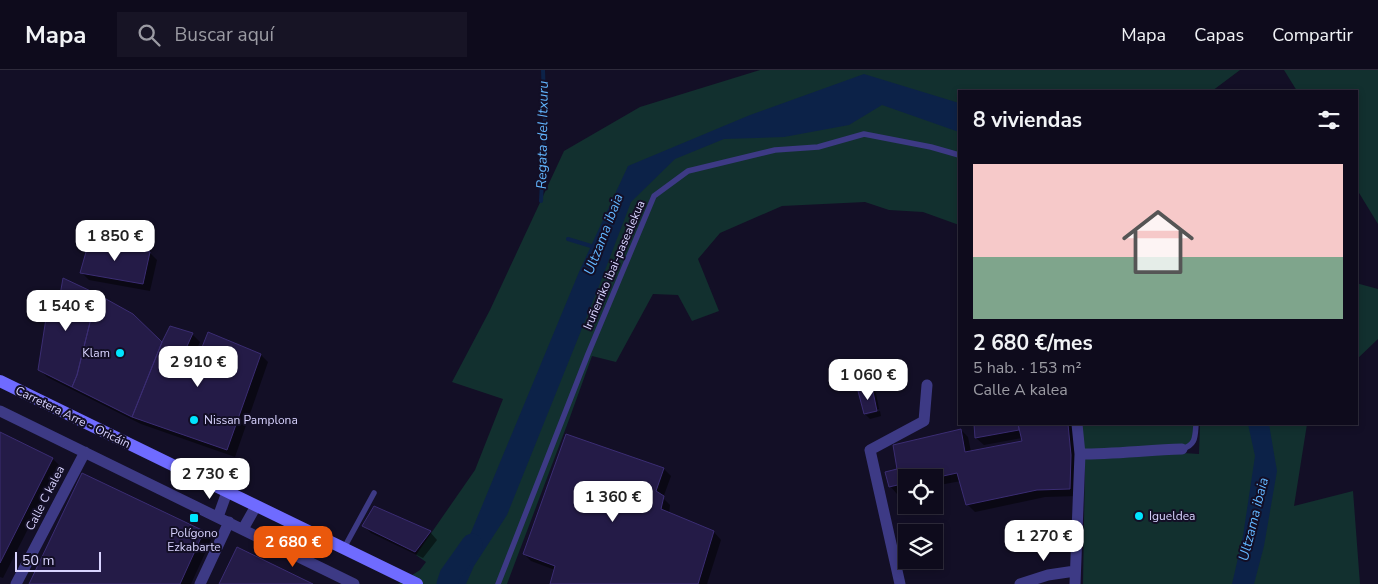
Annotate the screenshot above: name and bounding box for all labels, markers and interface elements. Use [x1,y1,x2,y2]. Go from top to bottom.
search box [117,12,467,57]
text: Mapa [25,19,87,51]
icon: search [135,21,163,49]
text: Buscar aquí [175,22,274,48]
text: Mapa [1121,23,1166,47]
text: Capas [1194,23,1244,47]
text: Compartir [1272,23,1353,47]
water label: Regata del Itxuru [532,81,553,189]
text: 8 viviendas [973,106,1082,134]
icon: filters [1315,106,1343,134]
water label: Ultzama ibaia [579,191,628,277]
icon: home [1113,197,1203,287]
street label: Iruñerriko ibai-pasealekua [579,198,649,332]
pin: 1 850 € [69,220,161,262]
text: 1 850 € [87,225,143,247]
pin: 1 540 € [20,290,112,332]
text: 1 540 € [38,295,94,317]
text: 2 680 €/mes [973,329,1093,357]
place label: Klam [82,345,110,361]
pin: 2 910 € [152,346,244,388]
marker: Klam [114,347,126,359]
text: 2 910 € [170,351,226,373]
text: 5 hab. · 153 m² [973,357,1081,379]
pin: 1 060 € [822,358,914,401]
text: 1 060 € [840,364,896,386]
text: Calle A kalea [973,379,1068,401]
street label: Carretera Arre - Oricáin [13,382,133,452]
place label: Nissan Pamplona [204,412,298,428]
marker: Nissan Pamplona [188,414,200,426]
pin: 2 730 € [164,458,256,500]
street label: Calle C kalea [22,463,68,533]
text: 2 730 € [182,463,238,485]
map controls [898,469,943,569]
button: locate [898,469,943,514]
water label: Ultzama ibaia [1234,475,1273,563]
pin: 1 360 € [567,480,659,523]
text: 1 360 € [585,486,641,508]
place label: Igueldea [1149,508,1195,524]
marker: Igueldea [1133,510,1145,522]
marker: Polígono Ezkabarte [188,512,200,524]
pin: 1 270 € [998,520,1090,562]
button: layers [898,524,943,569]
place label: Polígono Ezkabarte [167,525,221,555]
text: 1 270 € [1016,525,1072,547]
pin: 2 680 € [247,526,339,568]
text: 2 680 € [265,531,321,553]
scale bar [15,549,101,572]
text: 50 m [22,551,54,570]

